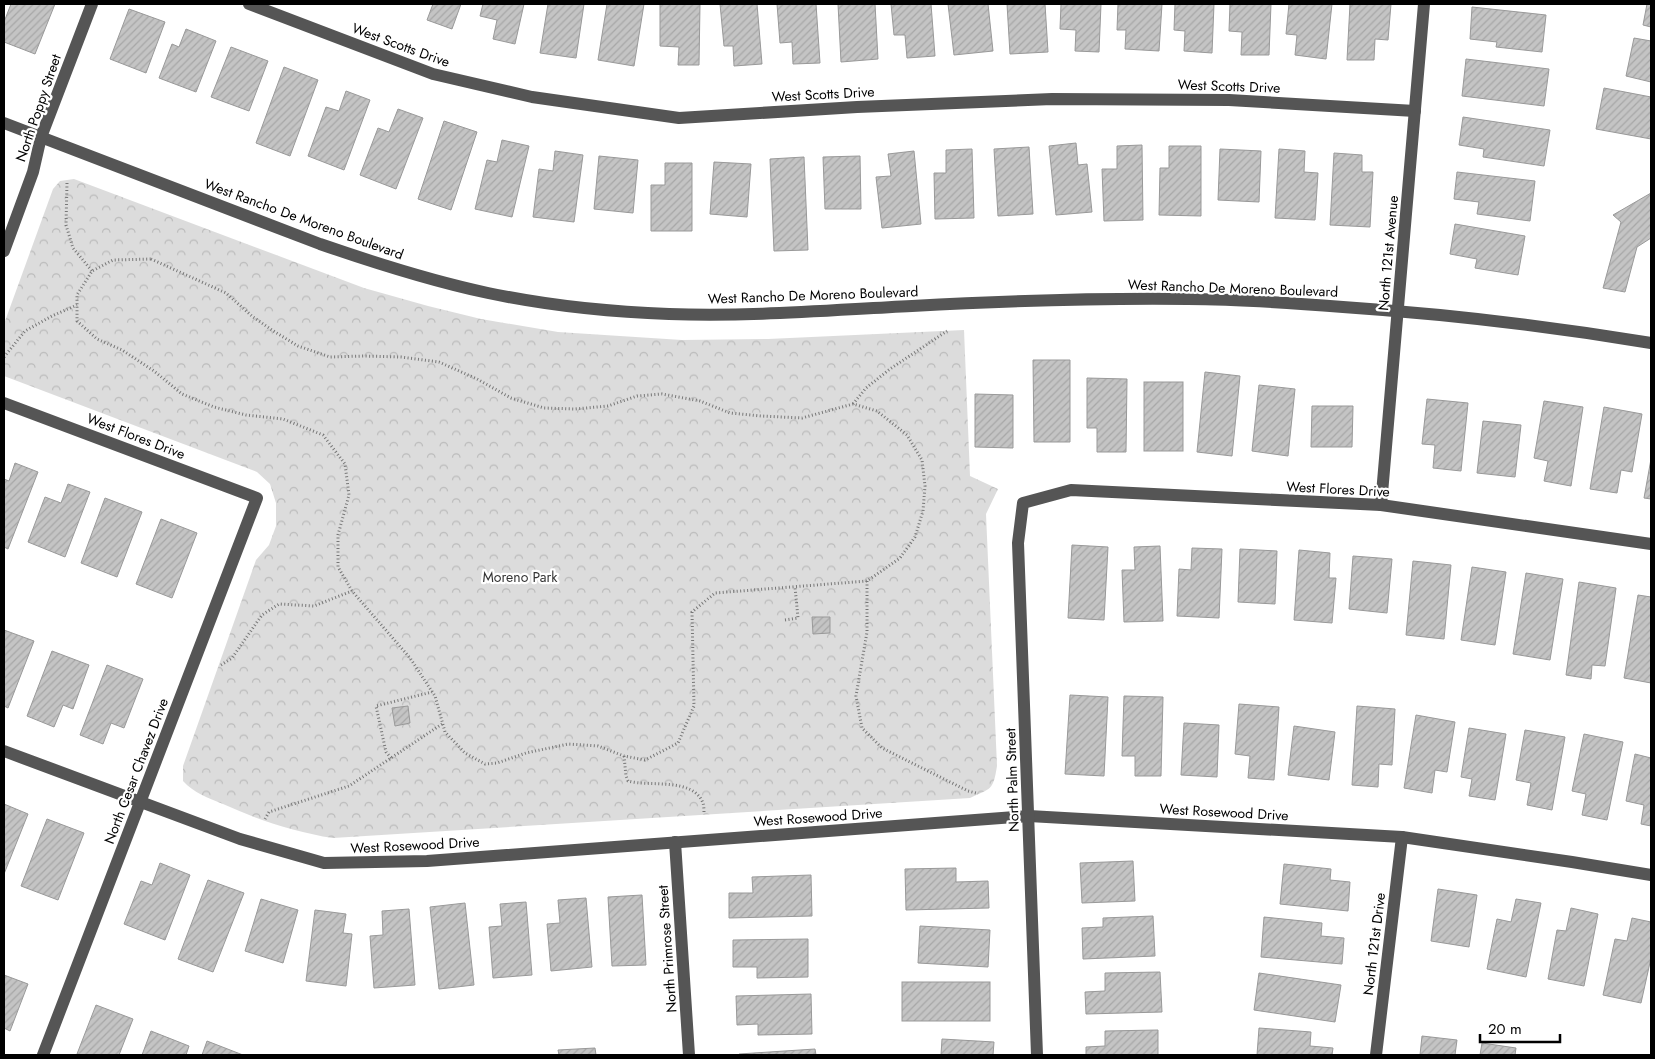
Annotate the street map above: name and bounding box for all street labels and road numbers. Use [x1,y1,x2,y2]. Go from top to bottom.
street label: West Scotts Drive [349,18,453,72]
street label: North Poppy Street [10,51,66,165]
street label: West Scotts Drive [1177,74,1281,98]
street label: West Scotts Drive [771,81,875,107]
street label: West Rancho De Moreno Boulevard [202,174,406,264]
street label: North 121st Avenue [1373,195,1403,311]
street label: West Rancho De Moreno Boulevard [1127,274,1339,302]
street label: West Rancho De Moreno Boulevard [707,281,919,309]
street label: West Flores Drive [84,408,188,464]
street label: West Flores Drive [1286,476,1390,502]
street label: North Cesar Chavez Drive [99,695,173,847]
street label: North Palm Street [1000,727,1024,832]
street label: West Rosewood Drive [1159,799,1289,825]
street label: West Rosewood Drive [753,803,883,831]
street label: West Rosewood Drive [350,832,480,858]
street label: North Primrose Street [653,884,681,1013]
street label: North 121st Drive [1358,892,1390,996]

